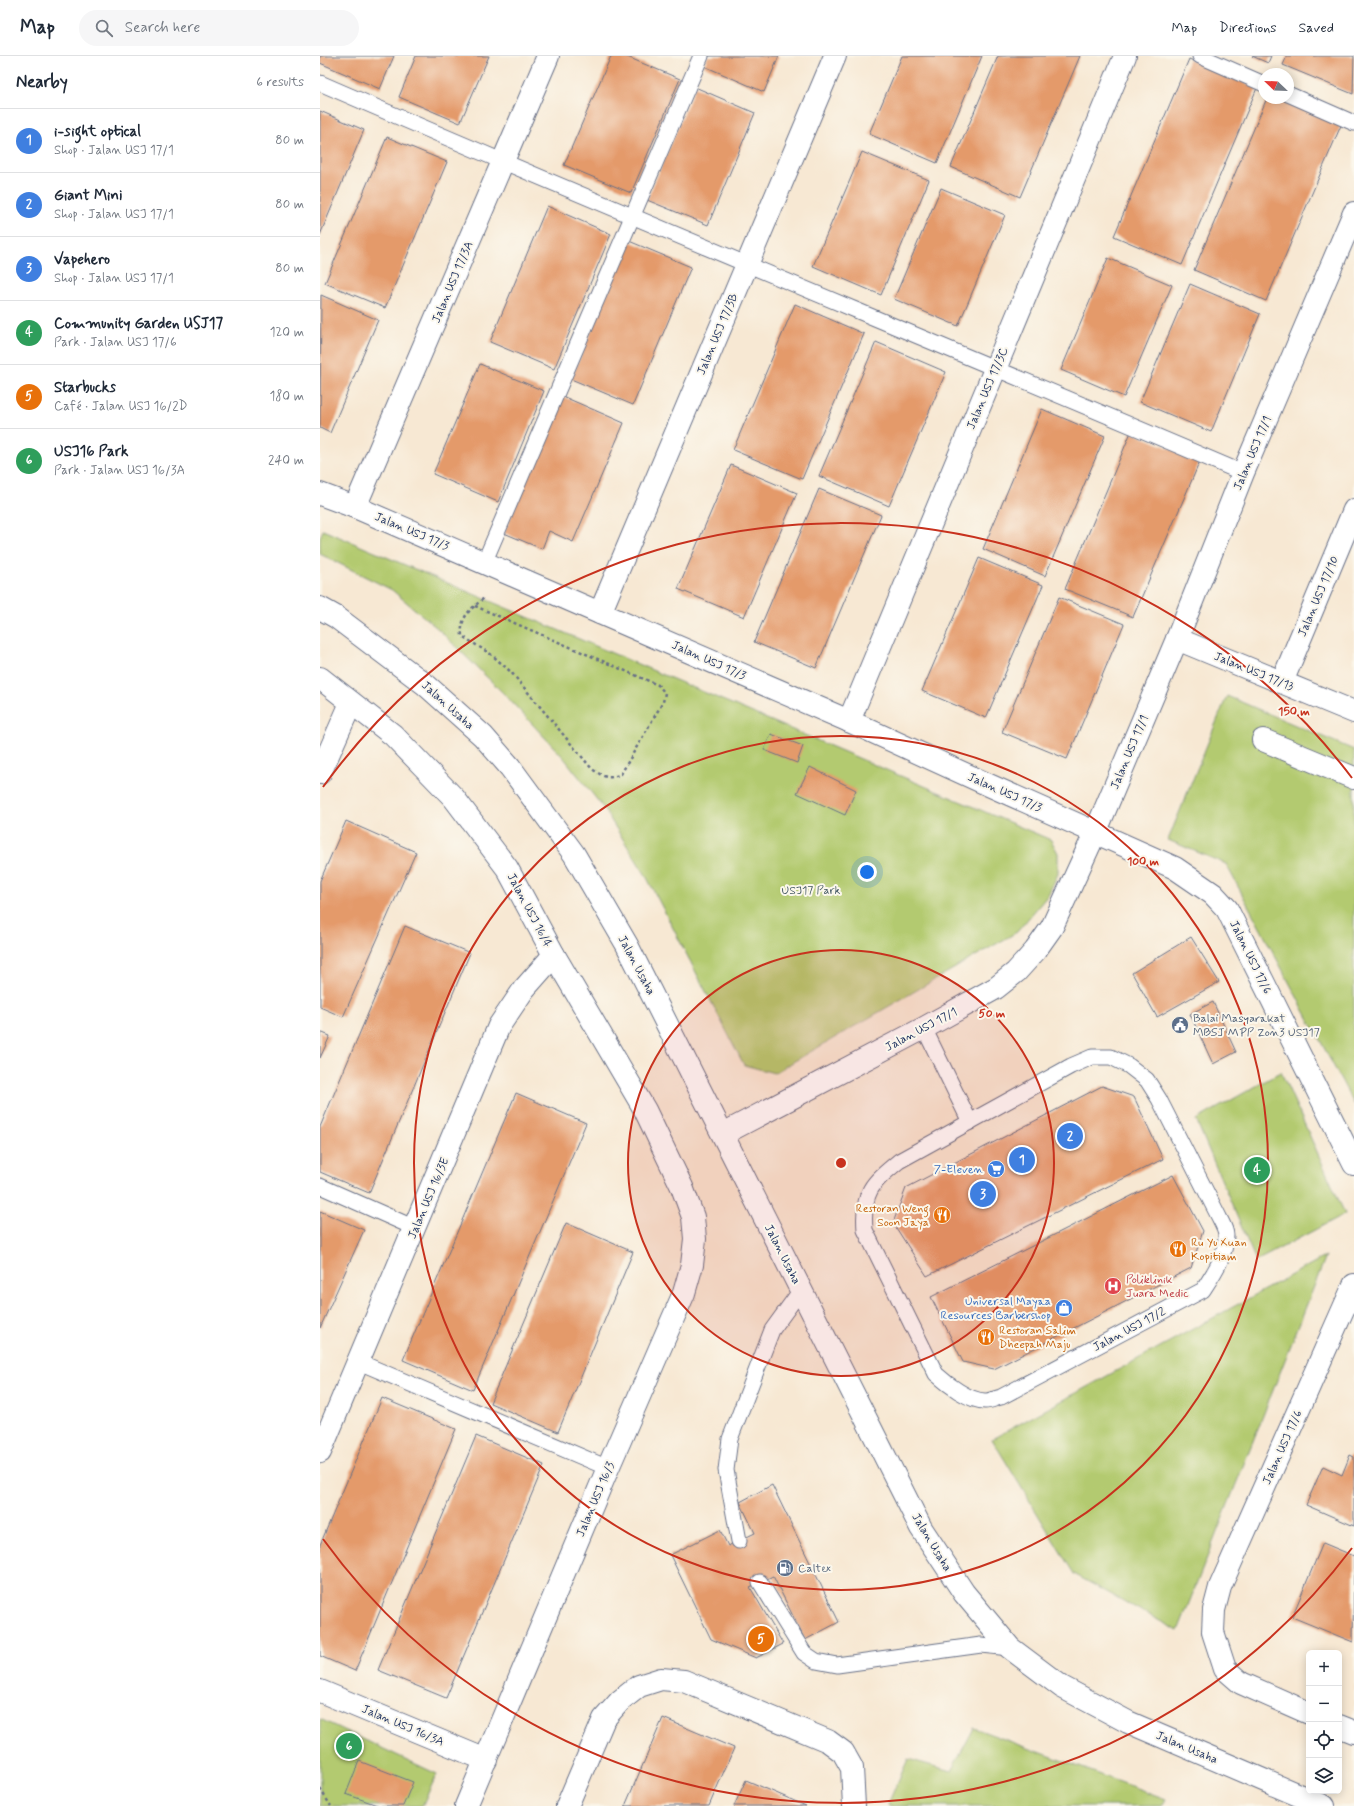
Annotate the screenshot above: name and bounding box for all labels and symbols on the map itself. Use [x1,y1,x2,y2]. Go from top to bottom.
north arrow [1258,68,1294,104]
street label: Jalan USJ 17/3A [429,239,477,326]
street label: Jalan USJ 17/3B [694,291,742,378]
street label: Jalan USJ 17/3C [963,344,1013,432]
street label: Jalan USJ 17/1 [1230,414,1276,493]
street label: Jalan USJ 17/3 [372,509,452,555]
street label: Jalan USJ 17/10 [1295,553,1343,639]
street label: Jalan USJ 17/3 [669,637,749,685]
street label: Jalan USJ 17/13 [1211,649,1296,695]
street label: Jalan Usaha [418,678,477,734]
text: 150 m [1278,704,1310,720]
street label: Jalan USJ 17/1 [1107,713,1153,792]
street label: Jalan USJ 17/3 [965,769,1045,817]
text: 100 m [1127,854,1160,870]
your location [857,862,877,882]
street label: Jalan USJ 16/4 [503,871,555,950]
park label: USJ17 Park [782,883,841,899]
street label: Jalan USJ 17/6 [1225,918,1275,997]
street label: Jalan Usaha [614,933,659,998]
street label: Jalan USJ 17/1 [883,1004,960,1056]
text: 50 m [979,1006,1006,1022]
place label: Balai Masyarakat MBSJ MPP Zon3 USJ17 [1193,1011,1320,1041]
public building icon: Balai Masyarakat MBSJ MPP Zon3 USJ17 [1170,1015,1190,1035]
pin: 2 [1057,1121,1083,1151]
pin: 1 [1009,1145,1035,1175]
street label: Jalan USJ 16/3E [405,1155,453,1242]
pin: 4 [1244,1155,1270,1185]
centre of rings [834,1156,848,1170]
supermarket icon: 7-Eleven [986,1159,1006,1179]
place label: 7-Eleven [934,1162,984,1178]
pin: 3 [970,1179,996,1209]
place label: Restoran Weng Soon Jaya [856,1201,929,1231]
restaurant icon: Restoran Weng Soon Jaya [932,1205,952,1225]
street label: Jalan Usaha [760,1222,804,1287]
place label: Ru Yu Xuan Kopitiam [1191,1235,1247,1265]
restaurant icon: Ru Yu Xuan Kopitiam [1168,1239,1188,1259]
place label: Poliklinik Juara Medic [1126,1272,1189,1302]
hospital icon: Poliklinik Juara Medic [1103,1276,1123,1296]
place label: Universal Mayaa Resources Barbershop [941,1294,1051,1324]
shop icon: Universal Mayaa Resources Barbershop [1054,1298,1074,1318]
street label: Jalan USJ 17/2 [1090,1304,1169,1356]
place label: Restoran Salim Dheepah Maju [999,1323,1076,1353]
restaurant icon: Restoran Salim Dheepah Maju [976,1327,996,1347]
street label: Jalan USJ 17/6 [1259,1408,1307,1487]
street label: Jalan USJ 16/3 [573,1459,619,1539]
street label: Jalan Usaha [907,1510,955,1575]
fuel station icon: Caltex [775,1558,795,1578]
place label: Caltex [798,1561,831,1577]
pin: 5 [748,1624,774,1654]
street label: Jalan USJ 16/3A [359,1701,446,1751]
street label: Jalan Usaha [1153,1728,1220,1768]
pin: 6 [336,1731,362,1761]

